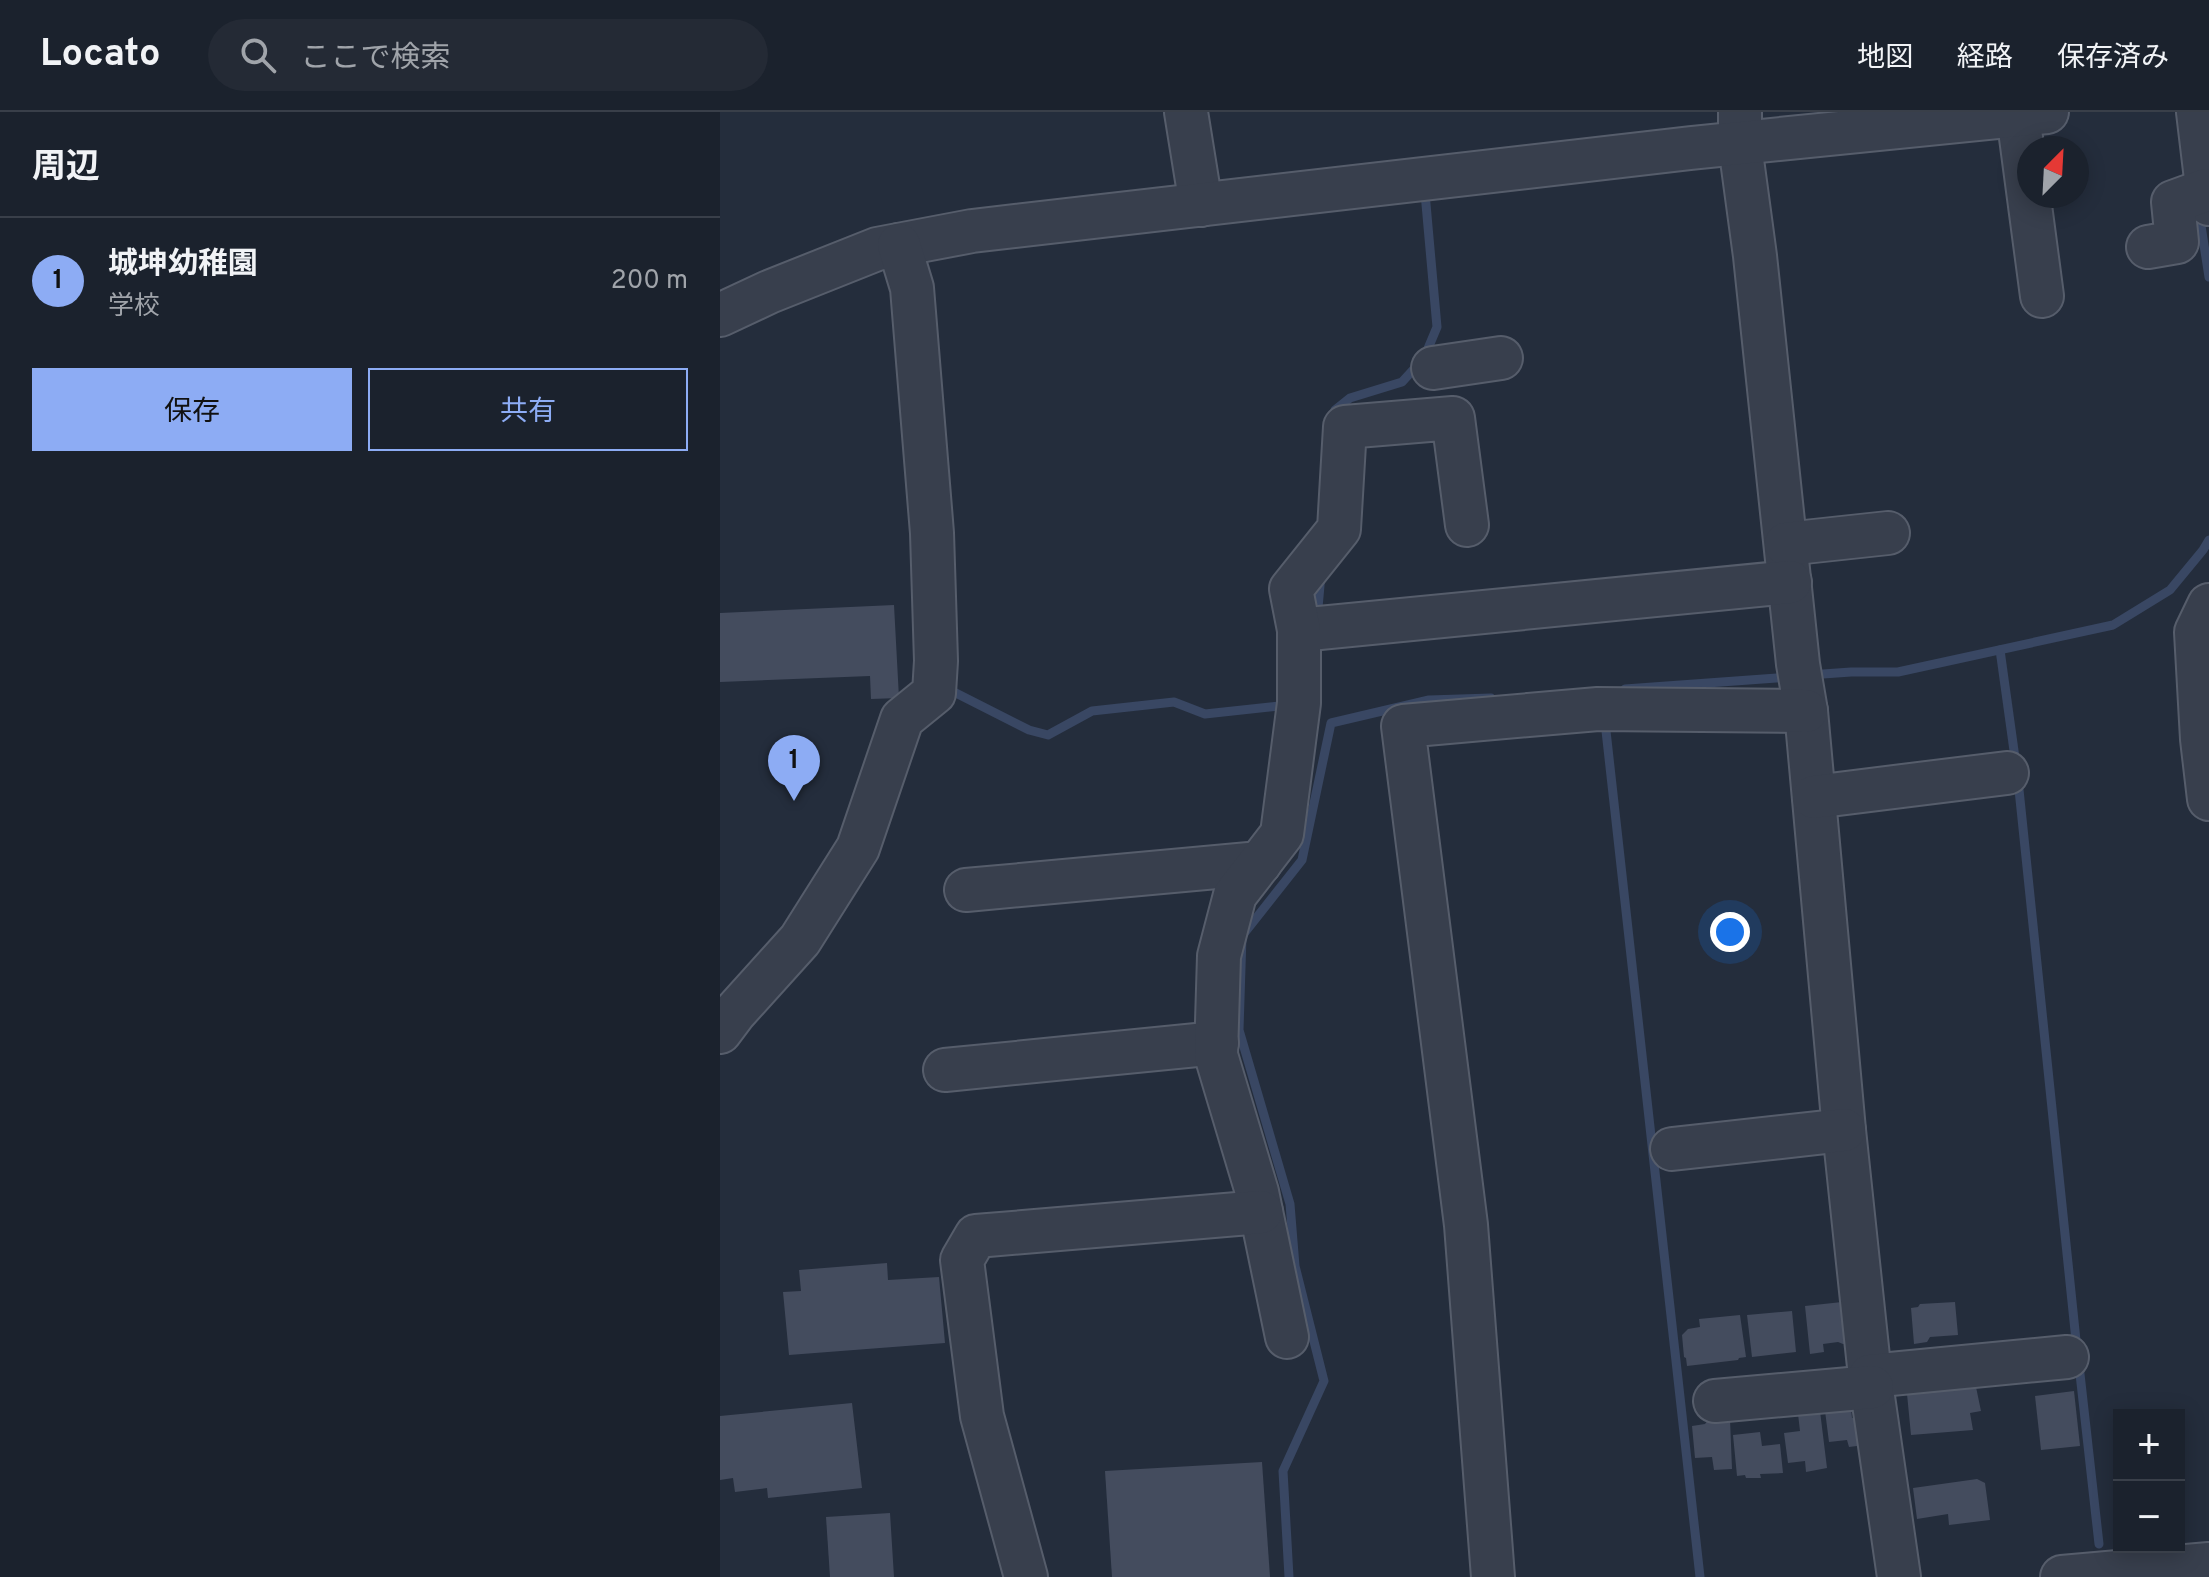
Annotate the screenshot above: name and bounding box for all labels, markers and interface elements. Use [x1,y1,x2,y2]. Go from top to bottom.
search box [208,19,768,91]
text: Locato [40,31,160,80]
icon: search [236,33,280,77]
text: ここで検索 [300,41,450,78]
text: 地図 [1857,41,1913,77]
text: 経路 [1957,41,2013,77]
text: 保存済み [2057,41,2169,77]
north arrow [2017,136,2089,208]
text: 周辺 [32,147,100,190]
text: 城坤幼稚園 [108,247,258,284]
text: 1 [53,265,63,298]
text: 200 m [611,265,688,298]
text: 学校 [108,291,160,324]
button: 保存 [32,368,352,451]
button: 共有 [368,368,688,451]
pin: 1 [768,735,820,801]
your location [1710,912,1750,952]
map controls [2113,1409,2185,1553]
button: + [2113,1409,2185,1481]
button: − [2113,1481,2185,1553]

